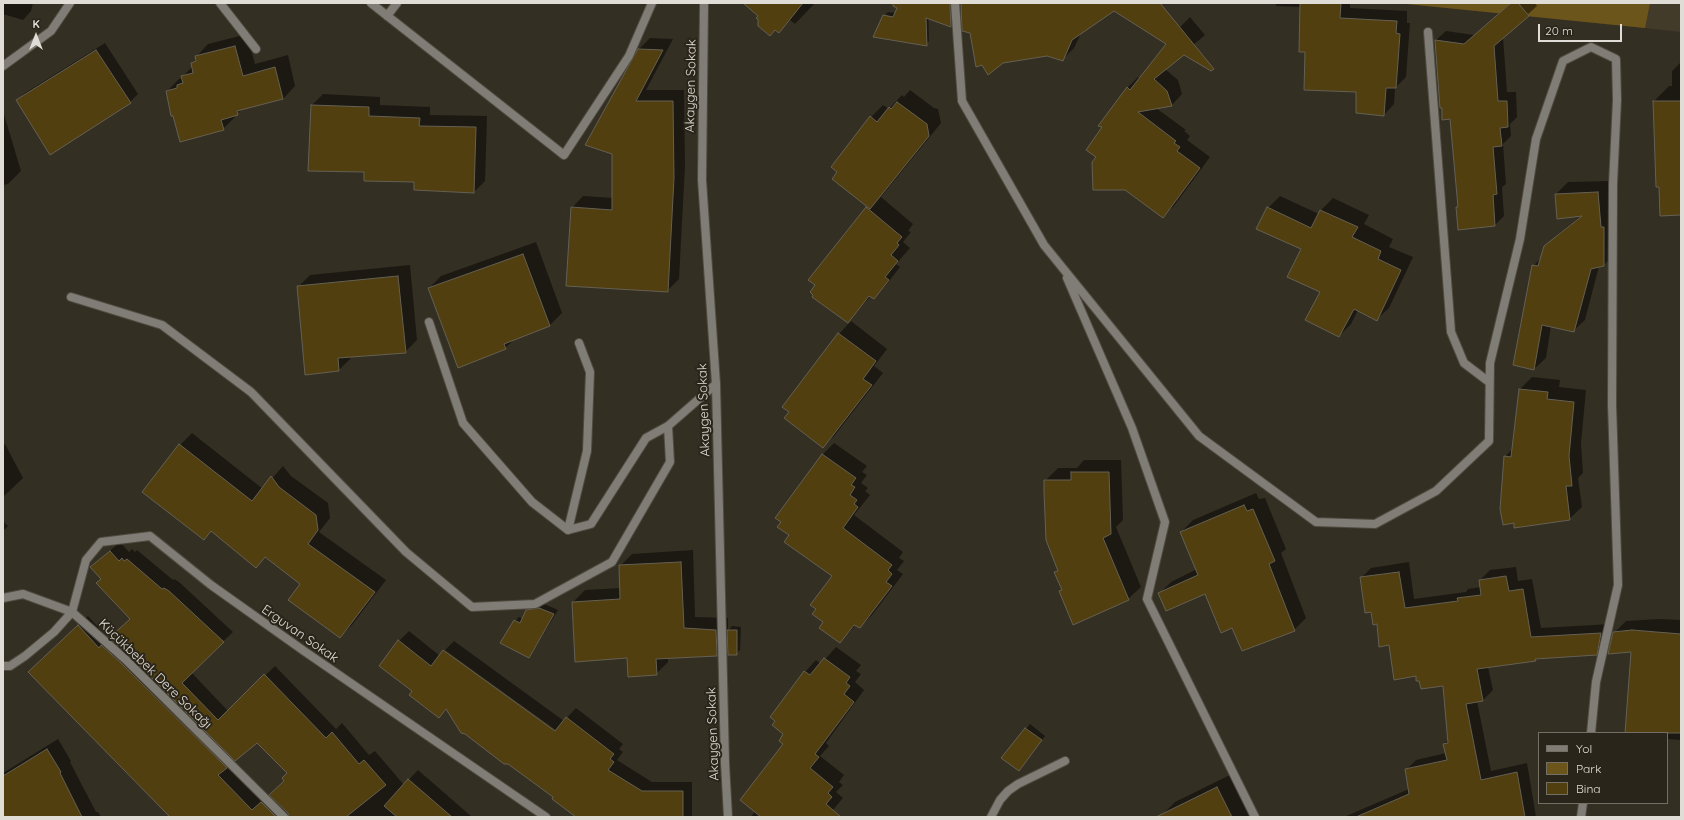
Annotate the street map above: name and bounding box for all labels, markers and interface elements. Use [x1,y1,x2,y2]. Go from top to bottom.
north arrow [16,16,56,56]
scale bar [1540,16,1624,42]
text: K [32,17,40,31]
text: 20 m [1545,23,1573,38]
street label: Akaygen Sokak [682,39,700,133]
street label: Akaygen Sokak [695,363,713,457]
street label: Erguvan Sokak [259,602,341,666]
street label: Küçükbebek Dere Sokağı [95,616,215,732]
street label: Akaygen Sokak [704,687,722,781]
legend [1538,732,1668,804]
text: Yol [1576,741,1592,756]
text: Park [1576,761,1601,776]
text: Bina [1576,781,1601,796]

